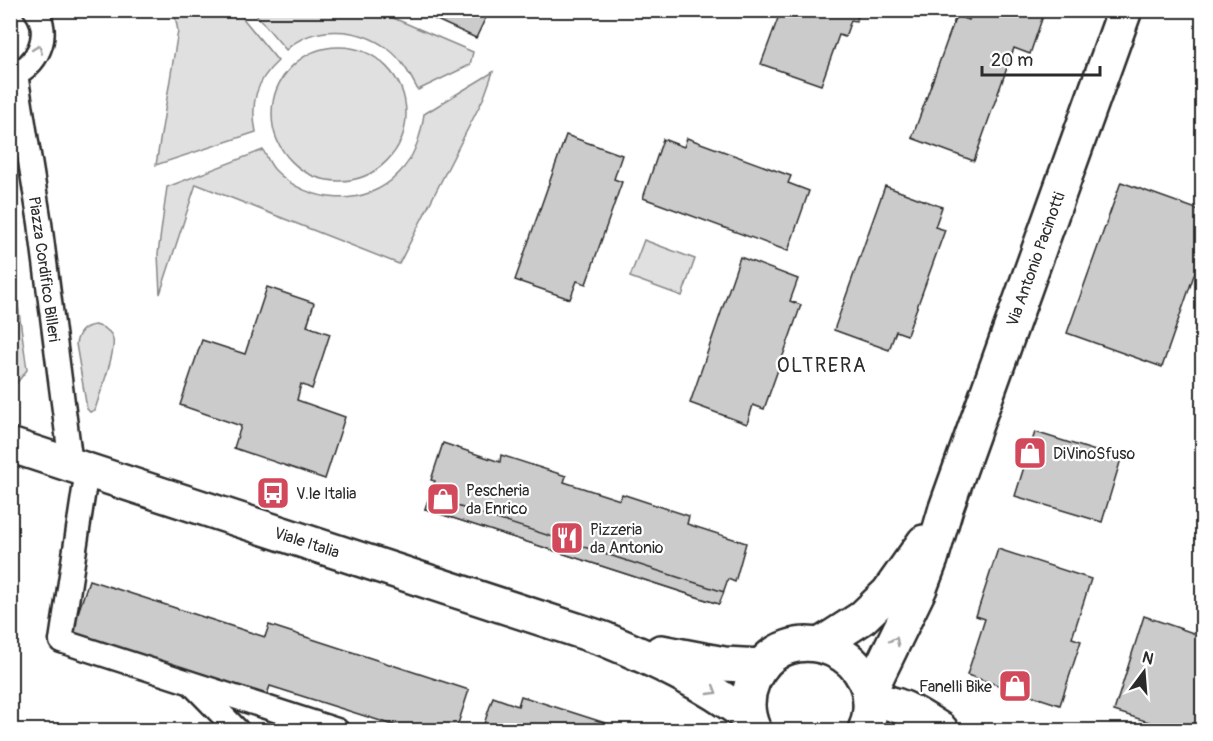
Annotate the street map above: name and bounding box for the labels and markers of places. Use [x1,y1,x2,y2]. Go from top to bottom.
shop icon: DiVinoSfuso [1012,435,1048,471]
place label: DiVinoSfuso [1053,444,1136,464]
bus stop icon: V.le Italia [255,475,291,511]
shop icon: Pescheria da Enrico [425,481,461,517]
place label: Pescheria da Enrico [466,481,529,519]
place label: V.le Italia [296,484,356,504]
restaurant icon: Pizzeria da Antonio [549,520,585,556]
place label: Pizzeria da Antonio [590,520,664,558]
shop icon: Fanelli Bike [997,668,1033,704]
place label: Fanelli Bike [919,677,992,697]

